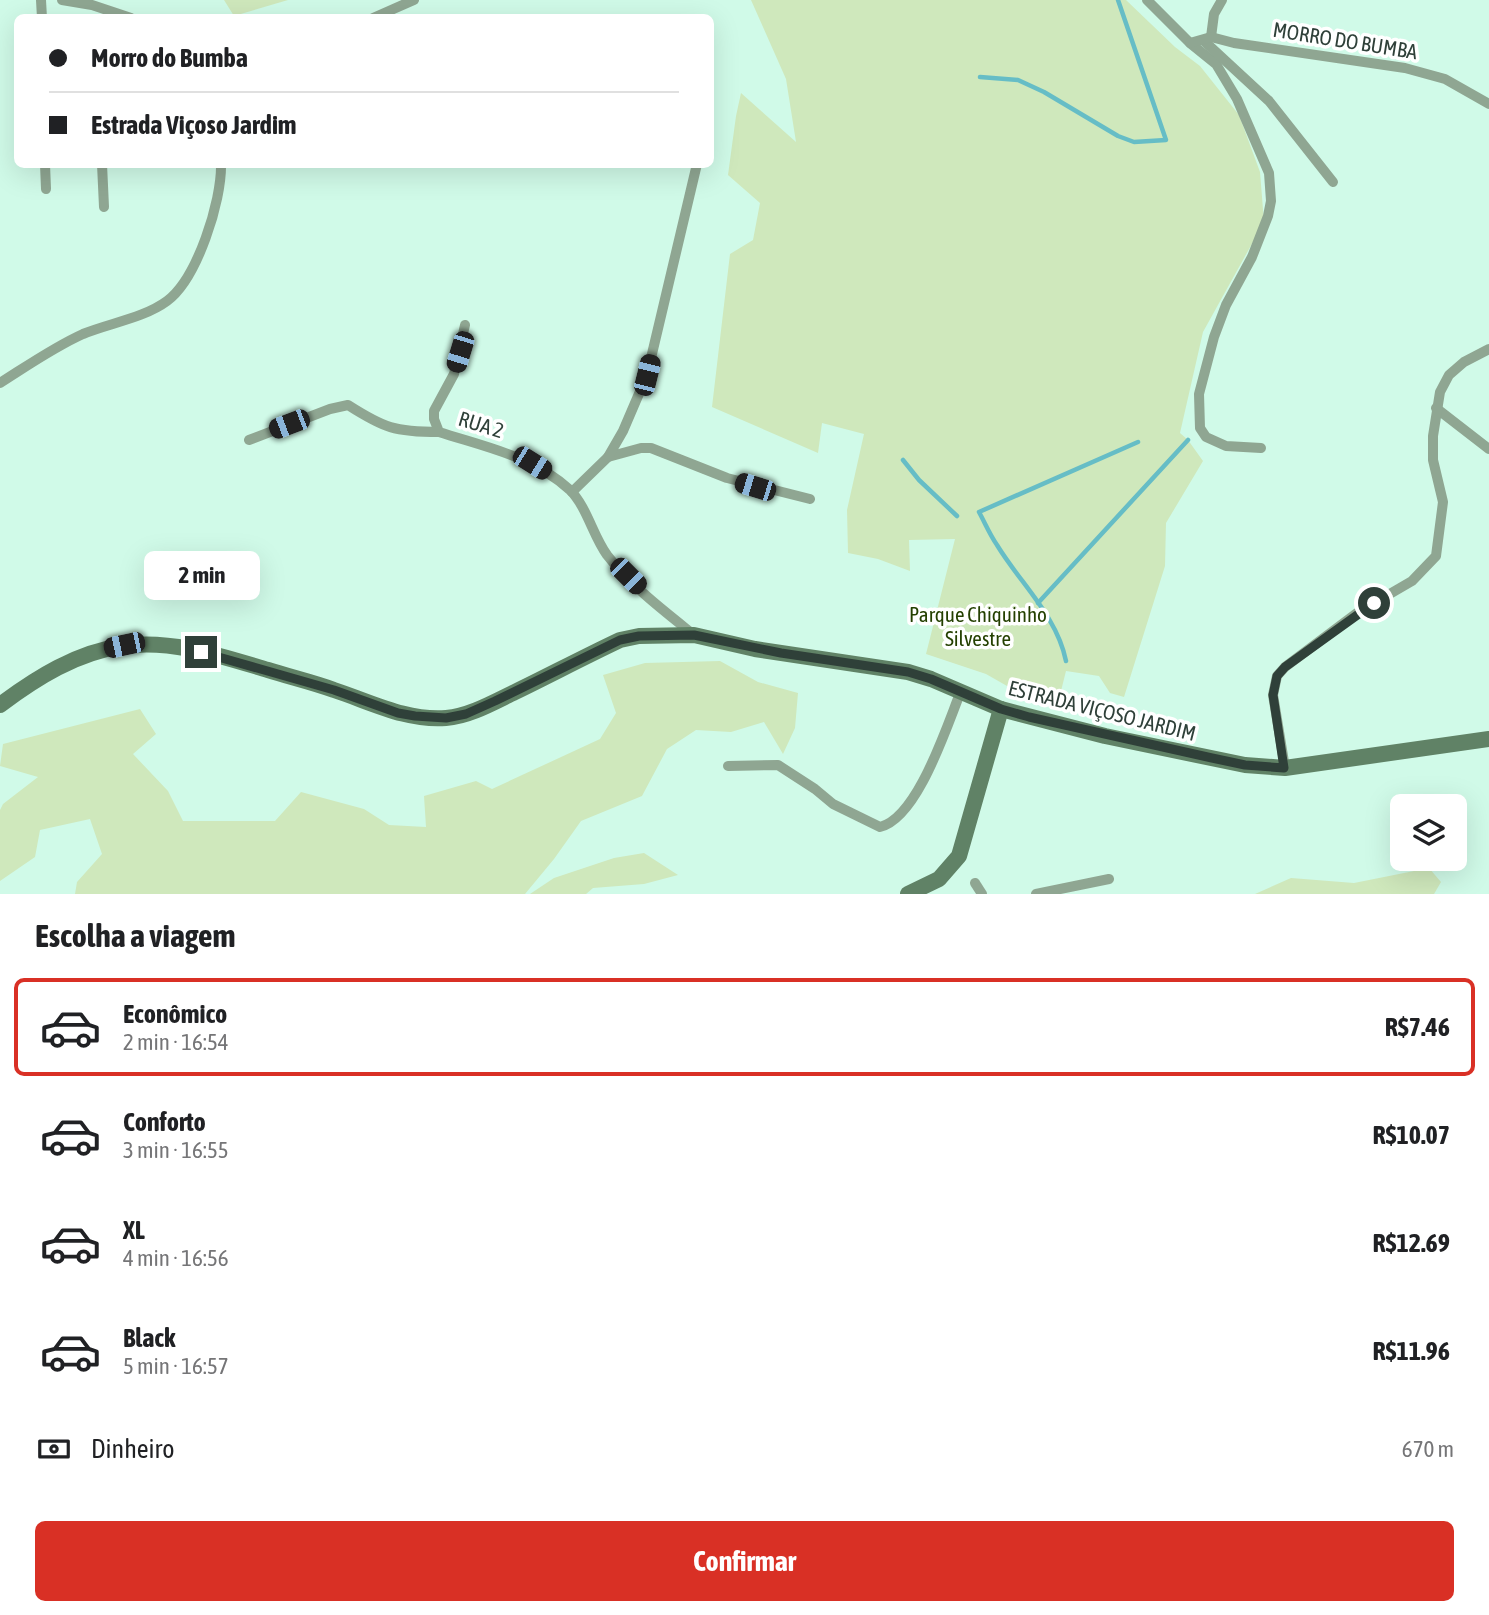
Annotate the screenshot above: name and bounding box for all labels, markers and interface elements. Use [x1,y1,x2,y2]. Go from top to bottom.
street label: MORRO DO BUMBA [1271,17,1420,63]
text: Morro do Bumba [91,43,248,73]
text: Estrada Viçoso Jardim [91,110,297,140]
car [444,329,477,375]
car [632,352,663,398]
street label: RUA 2 [456,406,507,442]
car [266,407,313,441]
car [509,443,556,483]
car [732,471,779,503]
callout: 2 min [143,550,259,600]
car [606,554,651,598]
text: 2 min [179,562,225,588]
route start [1358,587,1390,619]
park label: Parque Chiquinho Silvestre [909,602,1047,650]
car [102,630,147,660]
route end [185,636,217,668]
street label: ESTRADA VIÇOSO JARDIM [1006,675,1198,745]
map controls [1390,794,1467,871]
button: layers [1390,794,1467,871]
text: Escolha a viagem [35,917,235,954]
icon: car [39,996,102,1059]
text: Econômico [123,999,227,1029]
text: R$7.46 [1385,1012,1450,1042]
text: 2 min · 16:54 [123,1029,229,1055]
icon: car [39,1104,102,1167]
text: Conforto [123,1107,206,1137]
text: R$10.07 [1373,1120,1450,1150]
text: 3 min · 16:55 [123,1137,229,1163]
icon: car [39,1212,102,1275]
text: XL [123,1215,145,1245]
text: R$12.69 [1373,1228,1450,1258]
text: 4 min · 16:56 [123,1245,229,1271]
icon: car [39,1320,102,1383]
text: Black [123,1323,175,1353]
text: R$11.96 [1373,1336,1450,1366]
text: 5 min · 16:57 [123,1353,229,1379]
icon: cash [35,1430,73,1468]
text: Dinheiro [91,1434,174,1464]
text: 670 m [1402,1436,1454,1462]
button: Confirmar [35,1521,1454,1601]

